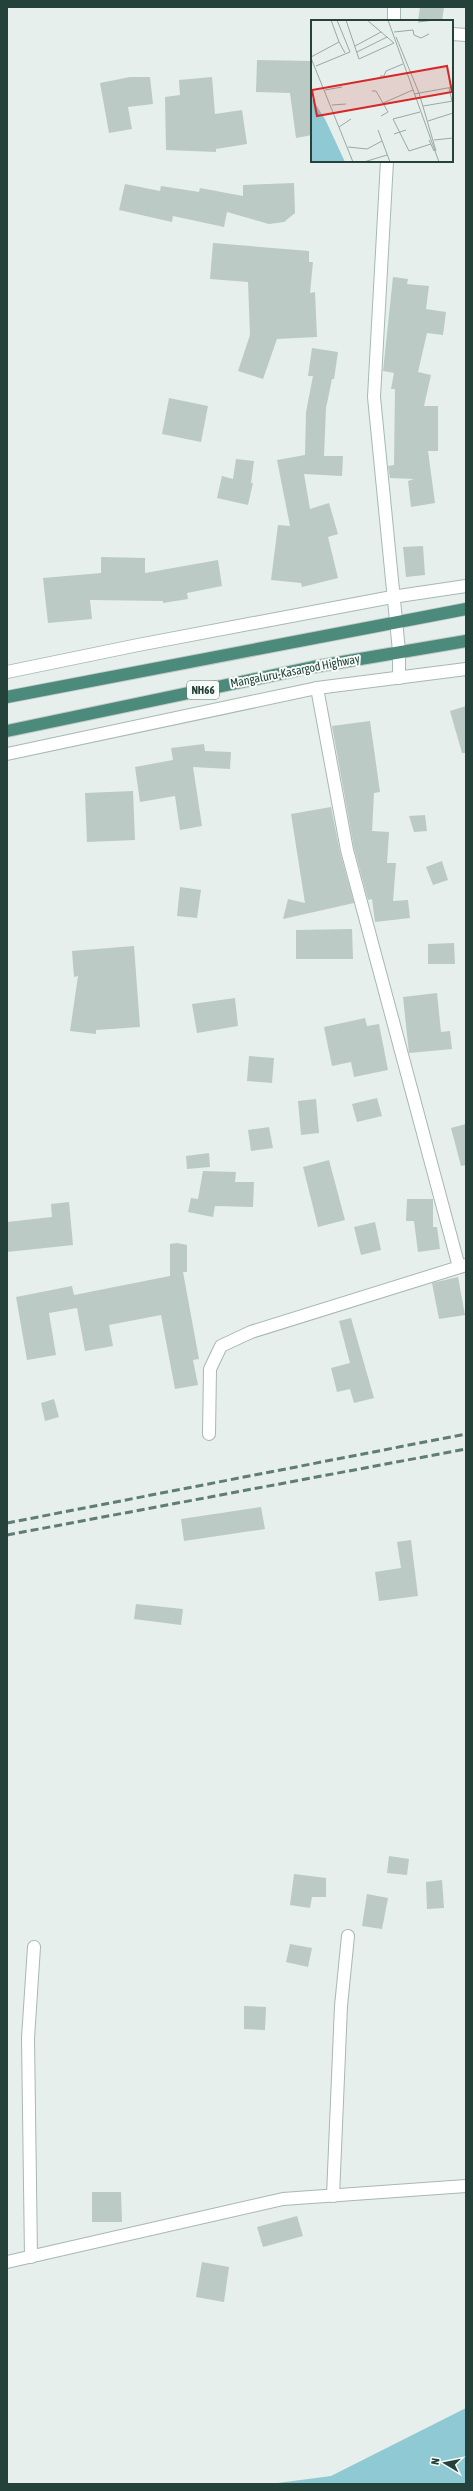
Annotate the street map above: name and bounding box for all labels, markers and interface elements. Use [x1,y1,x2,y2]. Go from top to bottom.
inset map [311,20,453,162]
street label: Mangaluru-Kasargod Highway [229,652,361,690]
road number: NH66 [187,681,219,699]
north arrow [425,2443,465,2483]
text: N [429,2457,442,2466]

